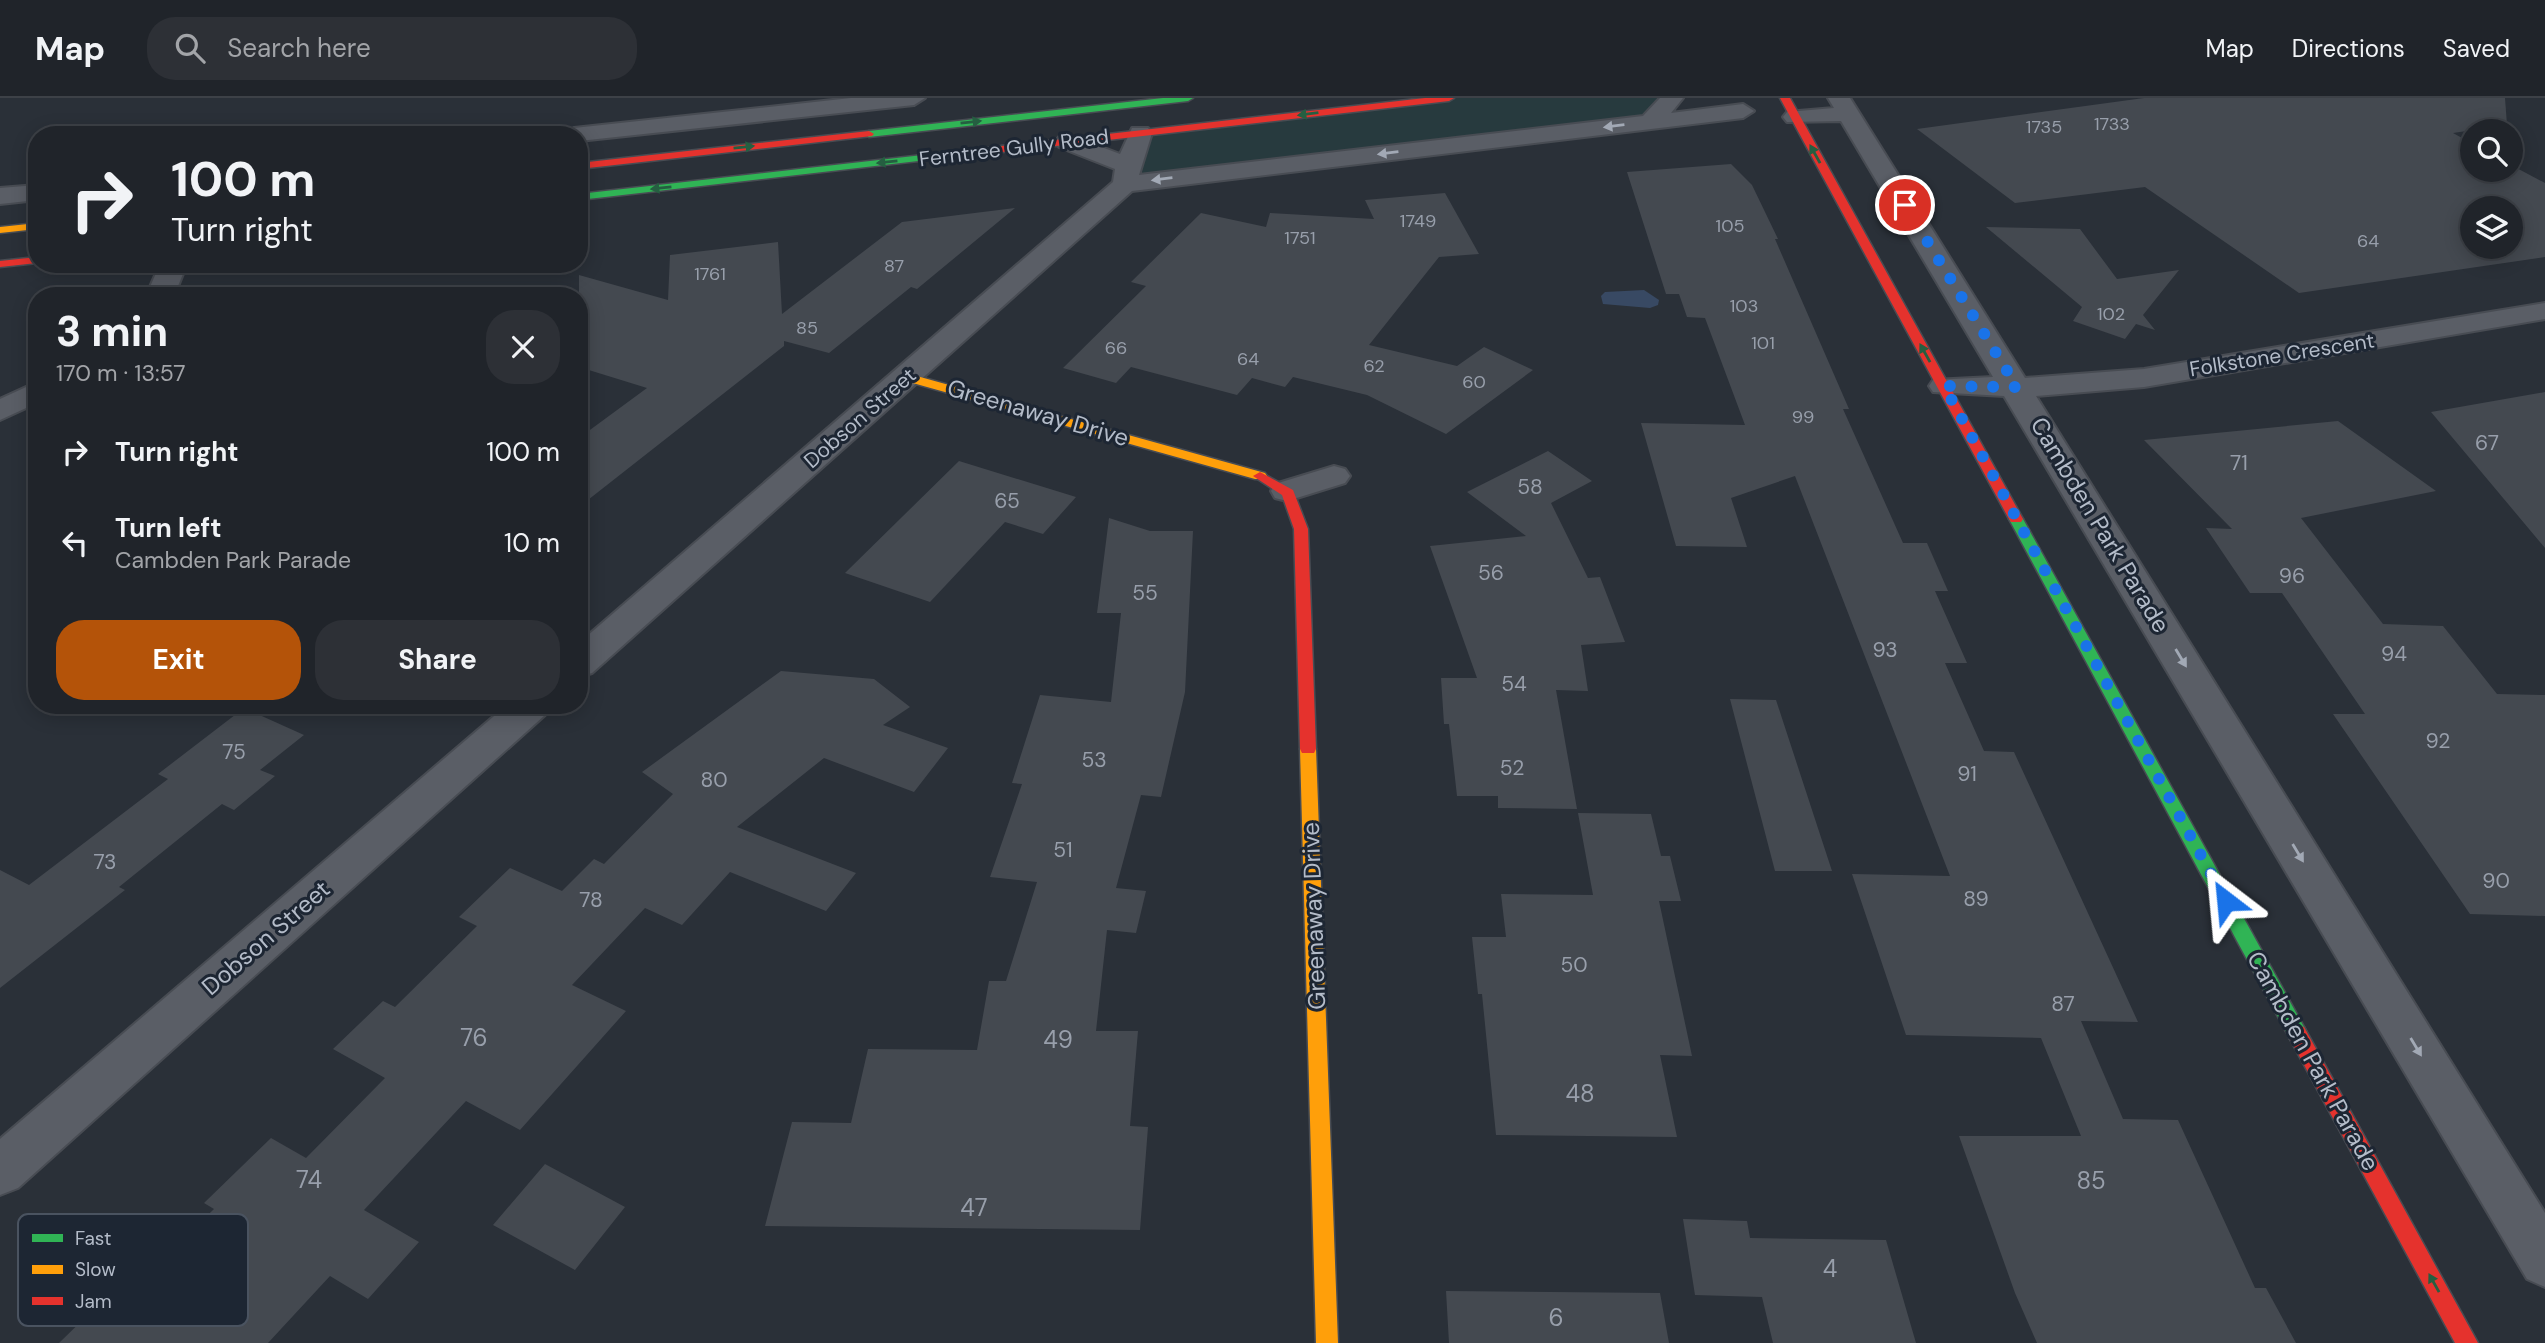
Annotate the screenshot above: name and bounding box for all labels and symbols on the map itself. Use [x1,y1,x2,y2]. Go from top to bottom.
one-way arrow [1297,109,1319,120]
house number: 1733 [2094,112,2130,136]
house number: 1735 [2026,115,2062,139]
one-way arrow [960,117,982,128]
one-way arrow [1603,120,1625,131]
street label: Ferntree Gully Road [917,122,1111,174]
one-way arrow [734,142,756,153]
one-way arrow [1809,144,1821,163]
one-way arrow [1377,147,1399,158]
one-way arrow [876,157,898,168]
one-way arrow [1151,174,1173,185]
pin [1875,175,1935,235]
one-way arrow [650,183,672,194]
house number: 1749 [1400,209,1436,233]
house number: 105 [1716,214,1744,238]
house number: 1751 [1284,226,1316,250]
house number: 64 [2357,229,2379,253]
house number: 87 [884,254,904,278]
house number: 1761 [694,262,726,286]
house number: 103 [1730,294,1758,318]
house number: 102 [2097,302,2125,326]
house number: 85 [796,316,818,340]
street label: Folkstone Crescent [2187,327,2377,383]
house number: 101 [1751,331,1775,355]
house number: 66 [1105,336,1127,360]
one-way arrow [1919,343,1931,363]
house number: 64 [1237,347,1259,371]
house number: 62 [1363,354,1385,378]
street label: Dobson Street [798,361,922,475]
house number: 60 [1462,370,1486,394]
street label: Greenaway Drive [944,372,1133,453]
house number: 99 [1792,405,1814,429]
street label: Cambden Park Parade [2024,411,2177,638]
house number: 67 [2475,429,2499,457]
house number: 71 [2230,449,2248,477]
house number: 58 [1517,473,1543,501]
house number: 65 [994,487,1020,515]
house number: 56 [1478,559,1504,587]
house number: 96 [2279,562,2305,590]
house number: 55 [1132,579,1158,607]
house number: 93 [1872,636,1898,664]
house number: 94 [2381,640,2407,668]
one-way arrow [2174,649,2187,668]
house number: 54 [1501,670,1527,698]
house number: 92 [2426,727,2450,755]
house number: 75 [222,738,246,766]
house number: 53 [1081,746,1107,774]
house number: 52 [1500,754,1524,782]
house number: 91 [1957,760,1977,788]
house number: 80 [700,766,728,794]
street label: Greenaway Drive [1295,822,1332,1010]
house number: 51 [1053,836,1073,864]
one-way arrow [2292,843,2305,862]
house number: 73 [93,848,117,876]
position arrow [2189,864,2263,938]
house number: 90 [2482,867,2510,895]
street label: Dobson Street [195,873,336,1002]
house number: 89 [1963,885,1989,913]
house number: 78 [579,886,603,914]
street label: Cambden Park Parade [2240,946,2387,1176]
house number: 50 [1560,951,1588,979]
house number: 87 [2051,990,2075,1018]
house number: 76 [460,1022,488,1053]
house number: 49 [1043,1024,1073,1055]
one-way arrow [2410,1038,2422,1057]
house number: 48 [1565,1078,1595,1109]
house number: 74 [296,1164,322,1195]
house number: 85 [2076,1165,2106,1196]
house number: 47 [960,1192,988,1223]
legend [18,1214,248,1326]
text: Fast [75,1226,111,1251]
house number: 4 [1823,1253,1837,1284]
text: Slow [75,1257,116,1282]
one-way arrow [2428,1273,2440,1293]
text: Jam [75,1289,112,1314]
house number: 6 [1548,1302,1564,1333]

